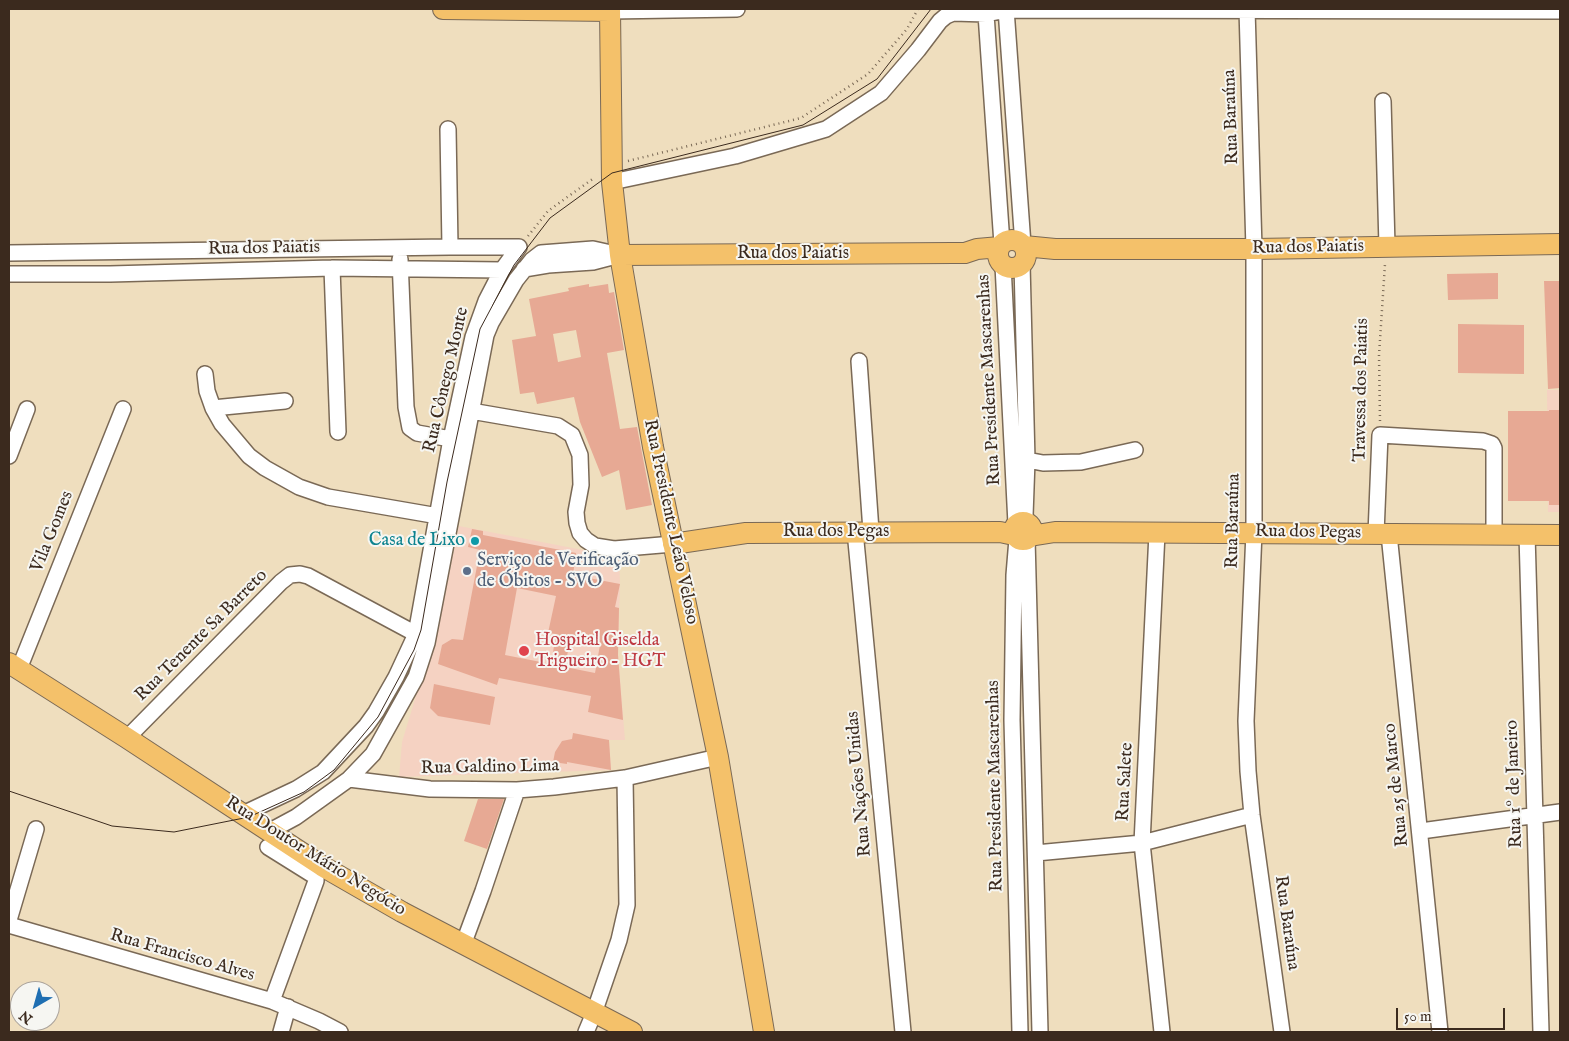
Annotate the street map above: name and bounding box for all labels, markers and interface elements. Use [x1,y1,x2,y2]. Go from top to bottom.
street label: Rua Baraúna [1220,69,1244,165]
street label: Rua dos Paiatis [1252,236,1364,260]
street label: Rua dos Paiatis [208,237,320,261]
street label: Rua dos Paiatis [737,243,849,265]
street label: Rua Presidente Mascarenhas [974,274,1006,486]
street label: Rua Cônego Monte [420,305,474,455]
street label: Travessa dos Paiatis [1350,318,1374,462]
street label: Rua Presidente Leão Veloso [638,418,702,626]
street label: Rua Baraúna [1222,473,1246,569]
street label: Vila Gomes [27,488,79,576]
street label: Rua dos Pegas [783,521,889,543]
street label: Rua dos Pegas [1255,521,1361,545]
place label: Casa de Lixo [369,530,465,552]
marker: Casa de Lixo [469,535,481,547]
place label: Serviço de Verificação de Óbitos - SVO [477,550,639,592]
street label: Rua Tenente Sa Barreto [131,565,273,707]
marker: Serviço de Verificação de Óbitos - SVO [461,565,473,577]
place label: Hospital Giselda Trigueiro - HGT [535,630,665,672]
marker: Hospital Giselda Trigueiro - HGT [517,644,531,658]
street label: Rua Presidente Mascarenhas [983,680,1009,892]
street label: Rua Nações Unidas [843,710,877,858]
street label: Rua 1º de Janeiro [1502,719,1528,849]
street label: Rua 25 de Marco [1380,722,1414,848]
street label: Rua Salete [1113,742,1139,822]
street label: Rua Galdino Lima [421,756,559,780]
street label: Rua Doutor Mário Negócio [221,792,409,922]
street label: Rua Baraúna [1269,874,1303,972]
street label: Rua Francisco Alves [107,925,257,987]
north arrow [10,981,60,1031]
scale bar [1399,998,1508,1030]
text: N [16,1006,37,1028]
text: 50 m [1404,1007,1432,1026]

